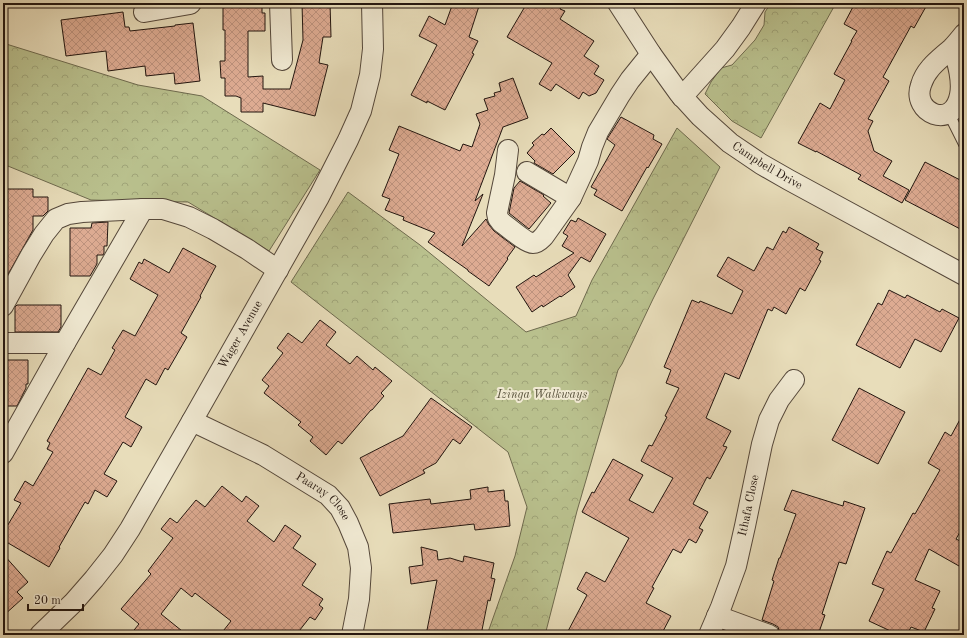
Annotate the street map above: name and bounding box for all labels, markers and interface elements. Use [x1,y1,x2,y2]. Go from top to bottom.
street label: Campbell Drive [730,140,805,192]
street label: Wager Avenue [217,298,265,371]
park label: Izinga Walkways [496,389,587,401]
street label: Paaray Close [293,470,352,523]
street label: Ithafa Close [737,473,762,538]
scale bar [28,586,83,612]
text: 20 m [34,595,61,607]

